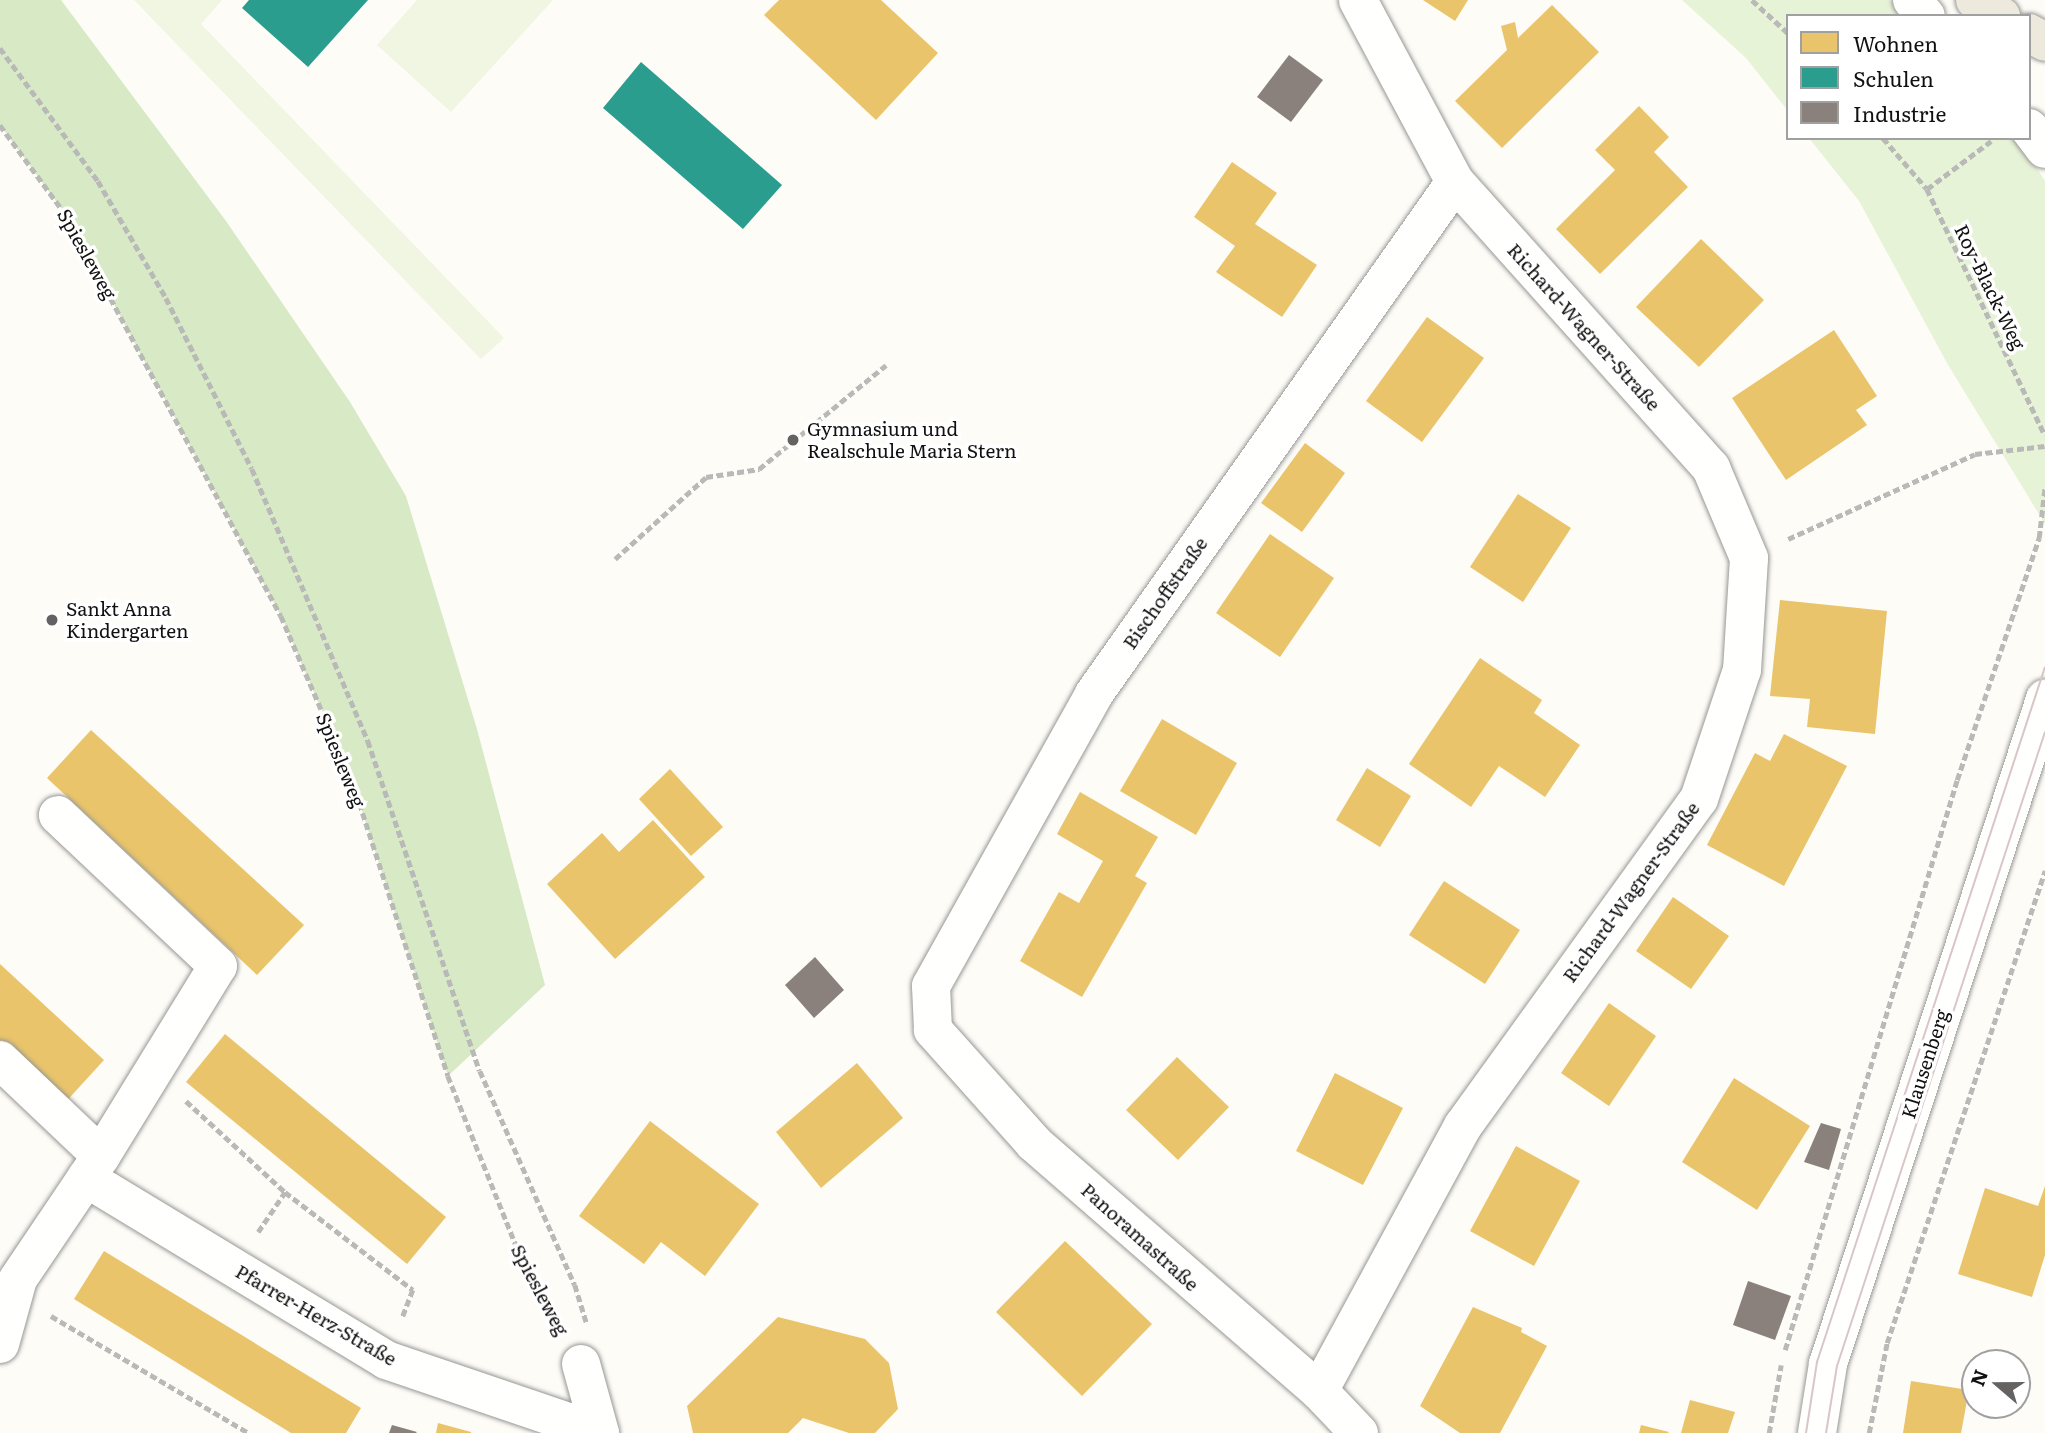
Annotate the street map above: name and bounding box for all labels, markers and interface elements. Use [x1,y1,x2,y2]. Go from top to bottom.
legend [1786,14,2031,140]
text: Wohnen [1853,27,1938,58]
text: Schulen [1853,62,1934,93]
text: Industrie [1853,97,1946,128]
street label: Spiesleweg [53,205,121,303]
street label: Roy-Black-Weg [1950,221,2030,353]
street label: Richard-Wagner-Straße [1503,239,1665,415]
place label: Gymnasium und Realschule Maria Stern [807,418,1017,462]
marker: Gymnasium und Realschule Maria Stern [785,432,801,448]
street label: Bischoffstraße [1118,533,1212,653]
place label: Sankt Anna Kindergarten [66,598,188,642]
marker: Sankt Anna Kindergarten [44,612,60,628]
street label: Spiesleweg [312,709,370,811]
street label: Richard-Wagner-Straße [1558,797,1704,987]
street label: Klausenberg [1897,1006,1953,1122]
street label: Panoramastraße [1077,1178,1203,1296]
street label: Spiesleweg [506,1241,574,1339]
street label: Pfarrer-Herz-Straße [231,1260,401,1370]
north arrow [1961,1349,2031,1419]
text: N [1962,1365,1994,1390]

